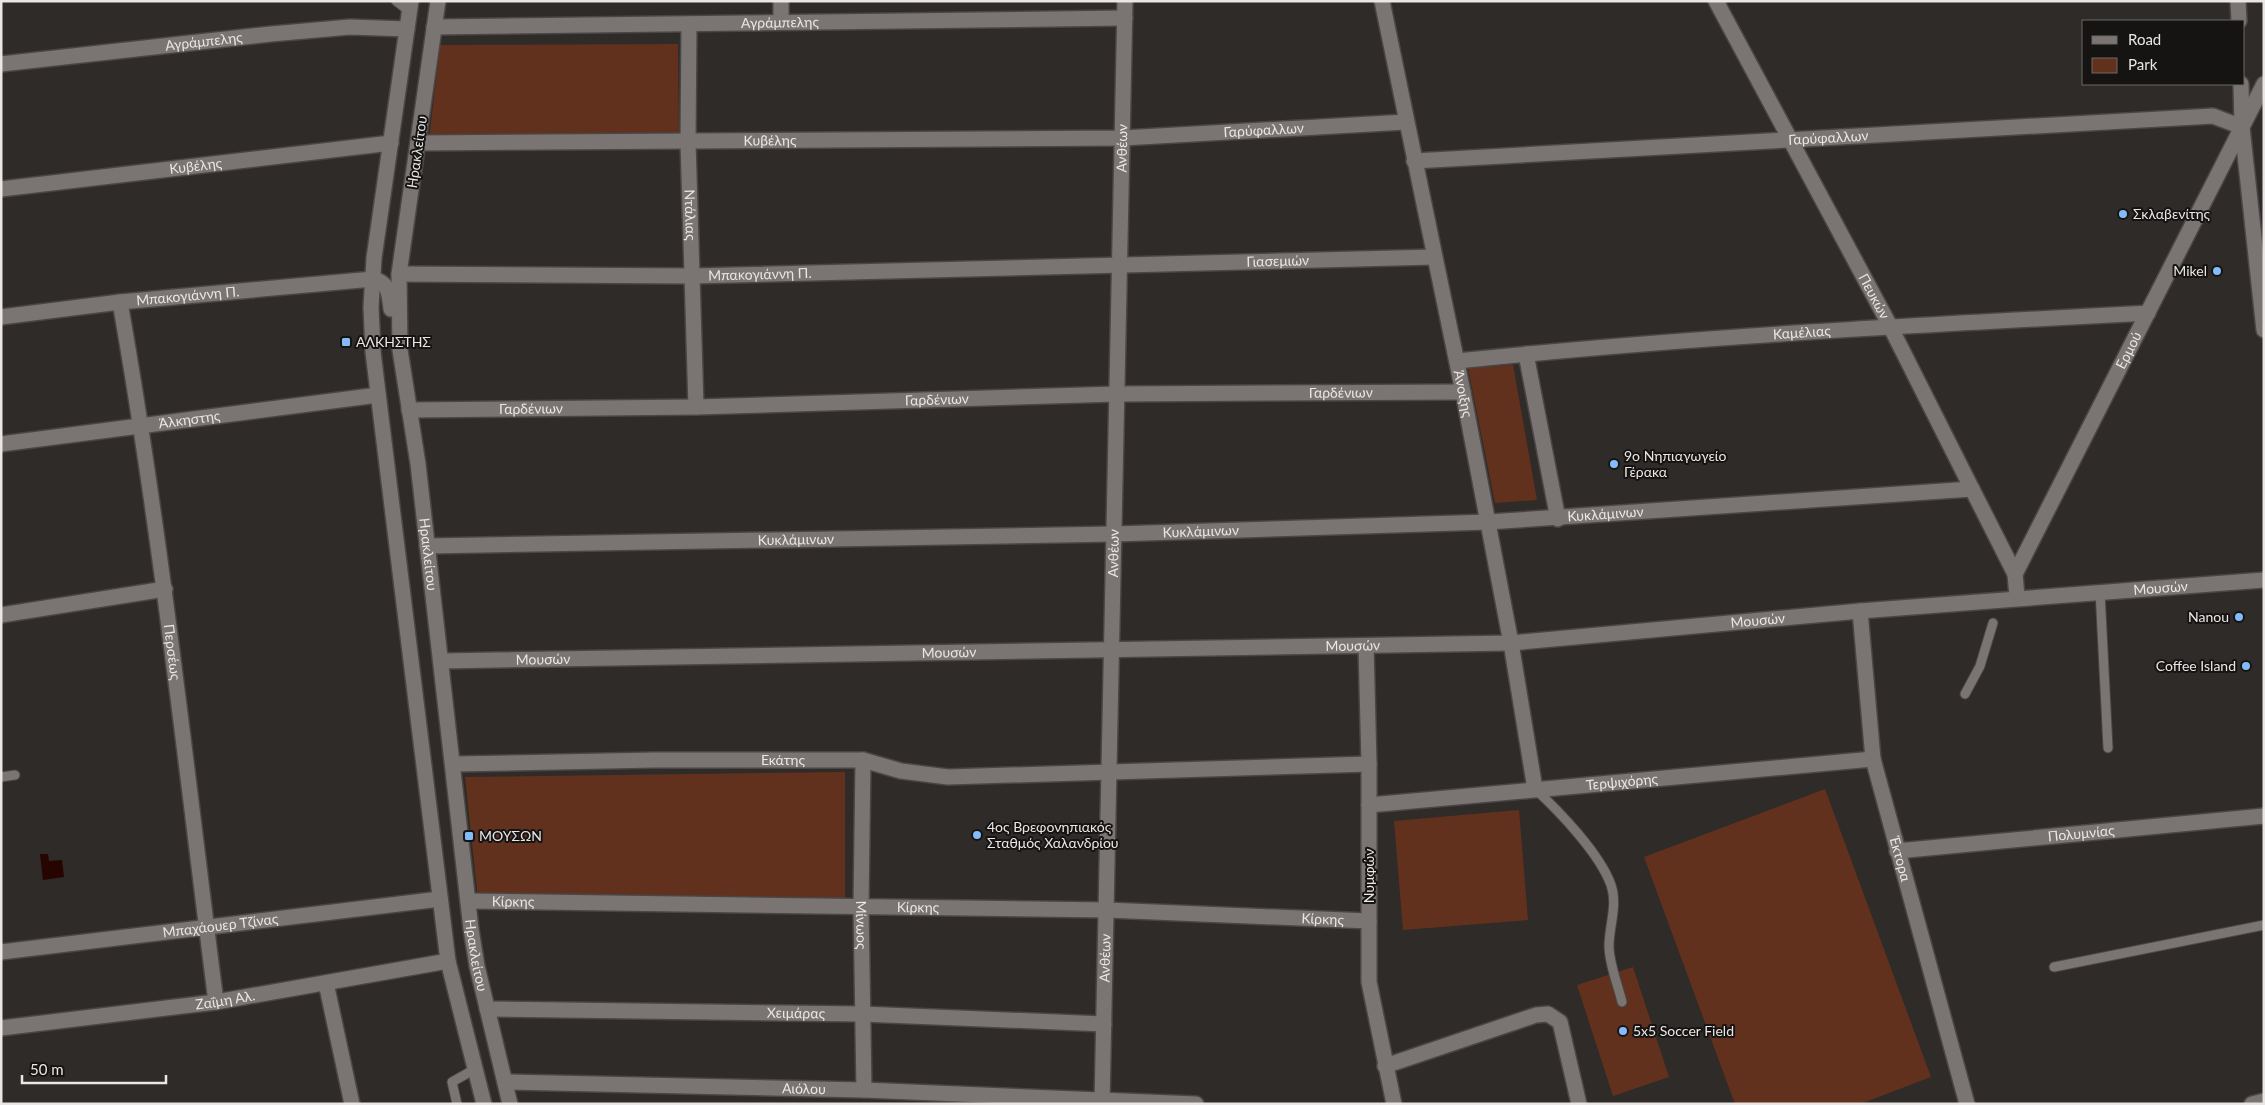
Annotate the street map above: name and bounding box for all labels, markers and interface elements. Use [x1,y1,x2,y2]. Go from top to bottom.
street label: Αγράμπελης [741,13,819,31]
legend [2082,20,2245,85]
street label: Αγράμπελης [164,28,244,54]
text: Road [2128,30,2161,48]
text: Park [2128,55,2158,73]
street label: Ηρακλείτου [403,115,430,189]
street label: Γαρύφαλλων [1223,119,1304,140]
street label: Ανθέων [1112,124,1130,173]
street label: Γαρύφαλλων [1788,126,1869,148]
street label: Κυβέλης [743,131,797,149]
street label: Κυβέλης [168,154,223,177]
street label: Ντάλιας [681,189,700,241]
place label: Σκλαβενίτης [2133,205,2211,222]
marker: Σκλαβενίτης [2117,208,2129,220]
street label: Γιασεμιών [1246,251,1309,270]
place label: Mikel [2173,262,2207,279]
street label: Μπακογιάννη Π. [708,264,812,284]
marker: Mikel [2211,265,2223,277]
street label: Πευκών [1855,270,1894,322]
street label: Μπακογιάννη Π. [135,282,240,308]
street label: Καμέλιας [1772,322,1832,342]
street label: Ερμού [2112,328,2145,372]
place label: ΑΛΚΗΣΤΗΣ [356,333,431,350]
marker: ΑΛΚΗΣΤΗΣ [340,336,352,348]
street label: Άνοιξης [1451,368,1477,419]
street label: Γαρδένιων [1309,384,1373,401]
street label: Γαρδένιων [905,390,969,409]
street label: Γαρδένιων [499,399,563,417]
street label: Άλκηστης [158,407,222,431]
place label: 9ο Νηπιαγωγείο Γέρακα [1624,447,1726,480]
marker: 9ο Νηπιαγωγείο Γέρακα [1608,458,1620,470]
street label: Κυκλάμινων [1567,502,1644,525]
street label: Ηρακλείτου [416,517,441,591]
street label: Κυκλάμινων [1162,521,1239,540]
street label: Ανθέων [1104,529,1122,578]
street label: Κυκλάμινων [758,530,834,548]
street label: Μουσών [2133,577,2188,598]
place label: Nanou [2188,608,2229,625]
street label: Μουσών [1730,609,1786,631]
marker: Nanou [2233,611,2245,623]
street label: Περσέως [161,623,185,682]
street label: Μουσών [1325,636,1380,654]
street label: Μουσών [921,643,976,661]
street label: Μουσών [516,650,570,668]
place label: Coffee Island [2156,657,2236,674]
marker: Coffee Island [2240,660,2252,672]
street label: Εκάτης [761,751,806,768]
street label: Τερψιχόρης [1585,770,1659,793]
place label: 4ος Βρεφονηπιακός Σταθμός Χαλανδρίου [987,818,1119,851]
street label: Πολυμνίας [2047,821,2116,845]
place label: ΜΟΥΣΩΝ [479,827,542,844]
marker: 4ος Βρεφονηπιακός Σταθμός Χαλανδρίου [971,829,983,841]
marker: ΜΟΥΣΩΝ [463,830,475,842]
street label: Έκτορα [1886,834,1915,884]
street label: Νυμφών [1360,849,1377,903]
street label: Κίρκης [492,892,535,910]
street label: Κίρκης [897,898,940,916]
street label: Μίνωος [853,900,871,950]
street label: Κίρκης [1301,909,1345,928]
street label: Μπαχάουερ Τζίνας [162,910,280,940]
street label: Ηρακλείτου [462,918,492,993]
street label: Ανθέων [1096,934,1114,982]
street label: Ζαΐμη Αλ. [194,986,256,1012]
street label: Χειμάρας [767,1004,826,1022]
place label: 5x5 Soccer Field [1633,1022,1734,1039]
marker: 5x5 Soccer Field [1617,1025,1629,1037]
scale bar [22,1052,166,1084]
text: 50 m [30,1060,64,1078]
street label: Αιόλου [782,1079,826,1097]

